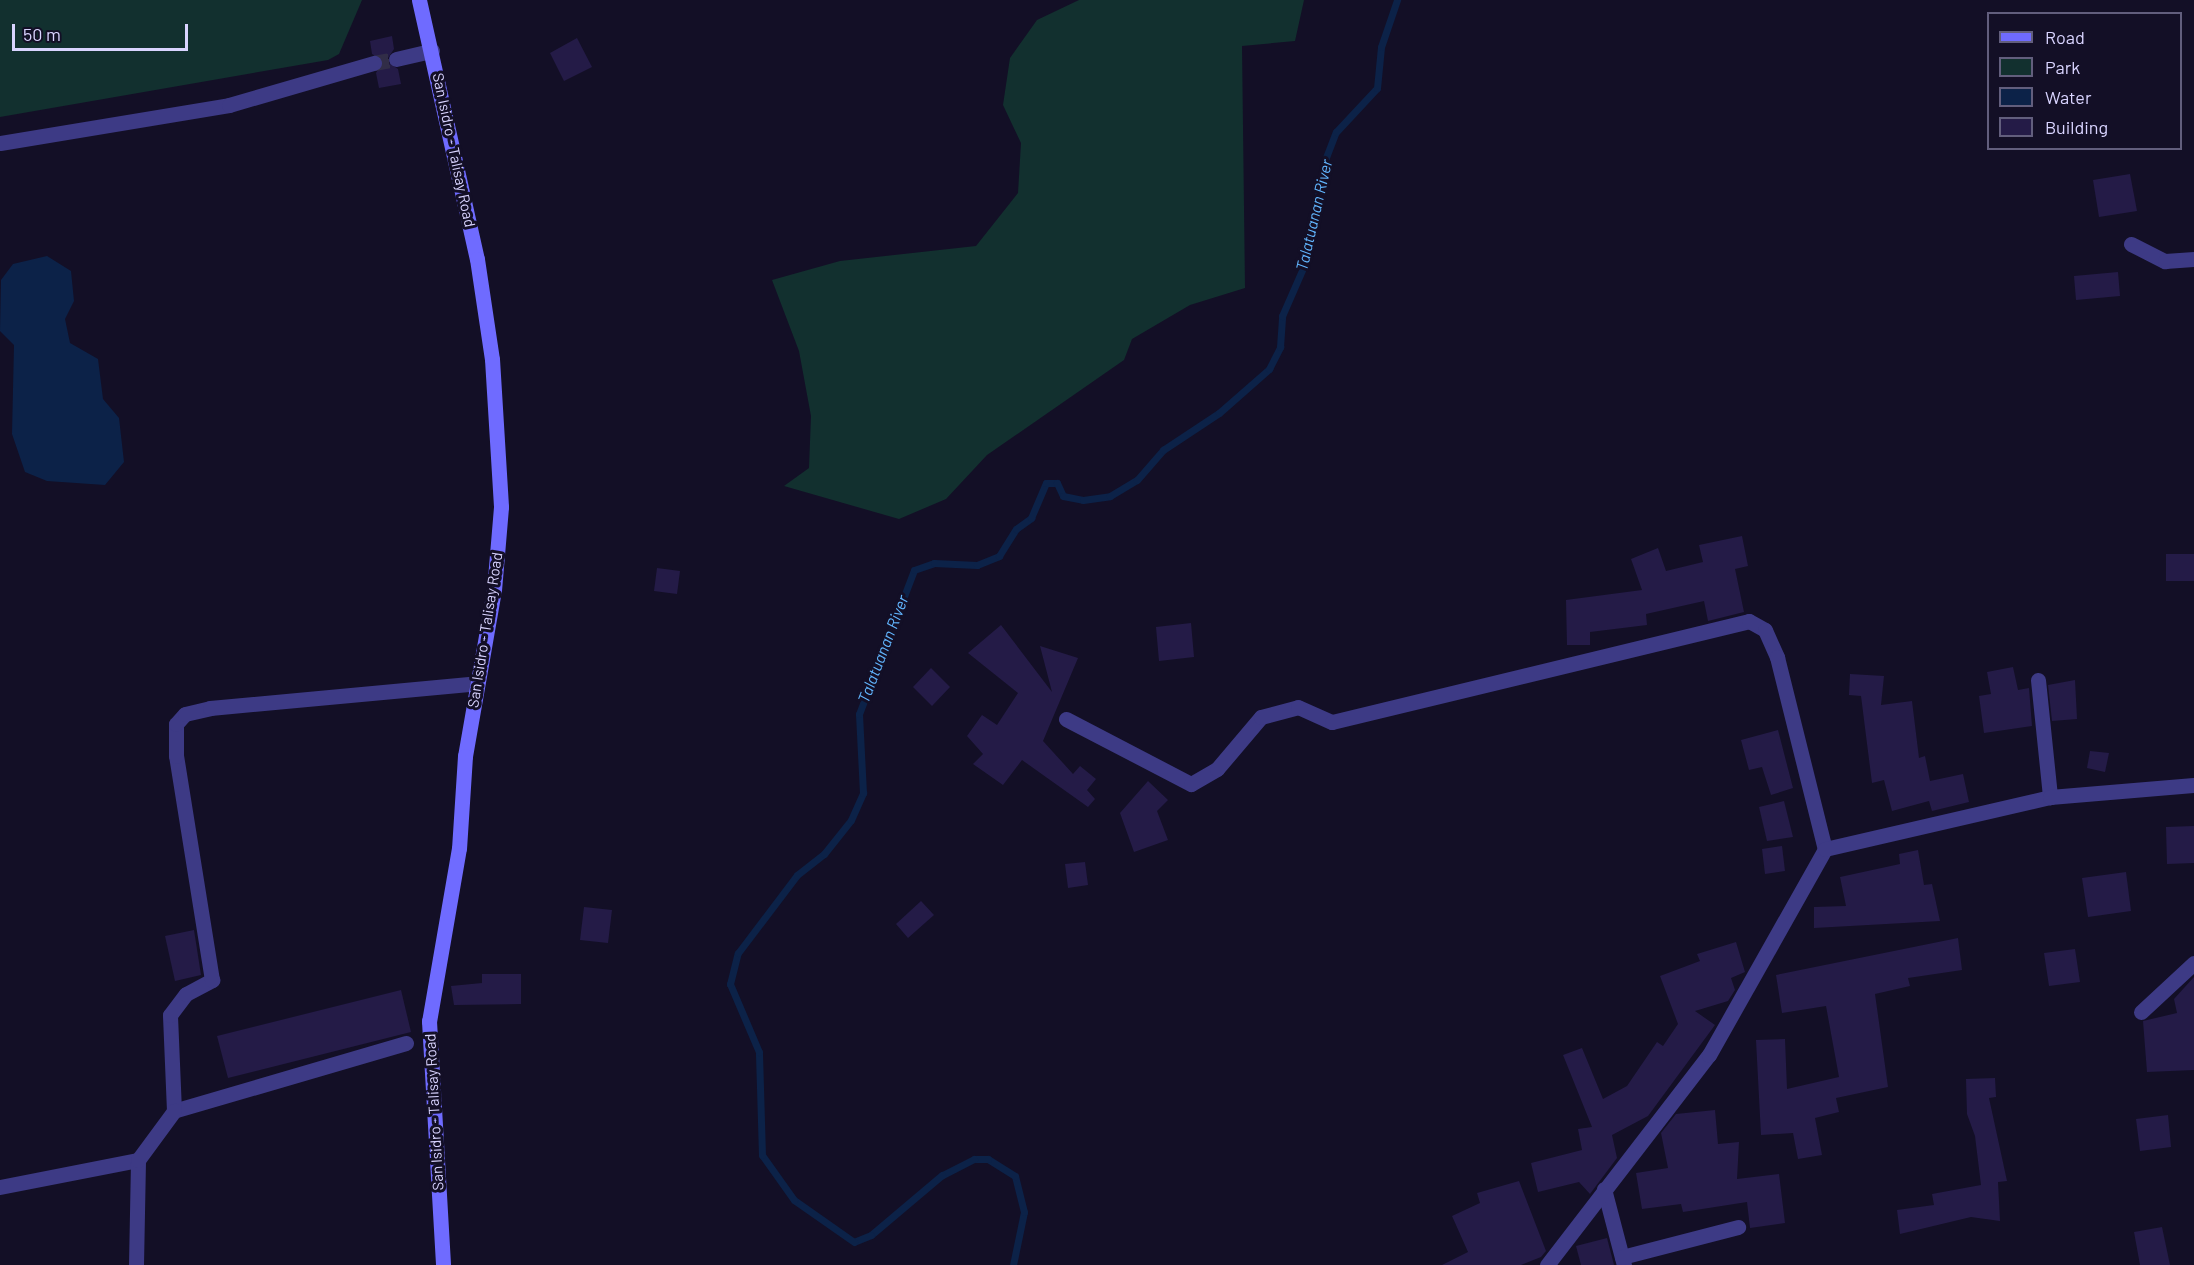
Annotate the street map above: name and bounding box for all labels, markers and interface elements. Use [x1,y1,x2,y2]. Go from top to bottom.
scale bar [15,12,190,50]
legend [1987,12,2182,150]
text: 50 m [23,23,61,45]
text: Road [2045,26,2085,48]
text: Park [2045,56,2080,78]
street label: San Isidro - Talisay Road [429,71,479,229]
text: Water [2045,86,2092,108]
text: Building [2045,116,2108,138]
water label: Talatuanan River [1292,157,1336,273]
street label: San Isidro - Talisay Road [464,551,506,709]
water label: Talatuanan River [854,593,912,705]
street label: San Isidro - Talisay Road [421,1033,447,1191]

